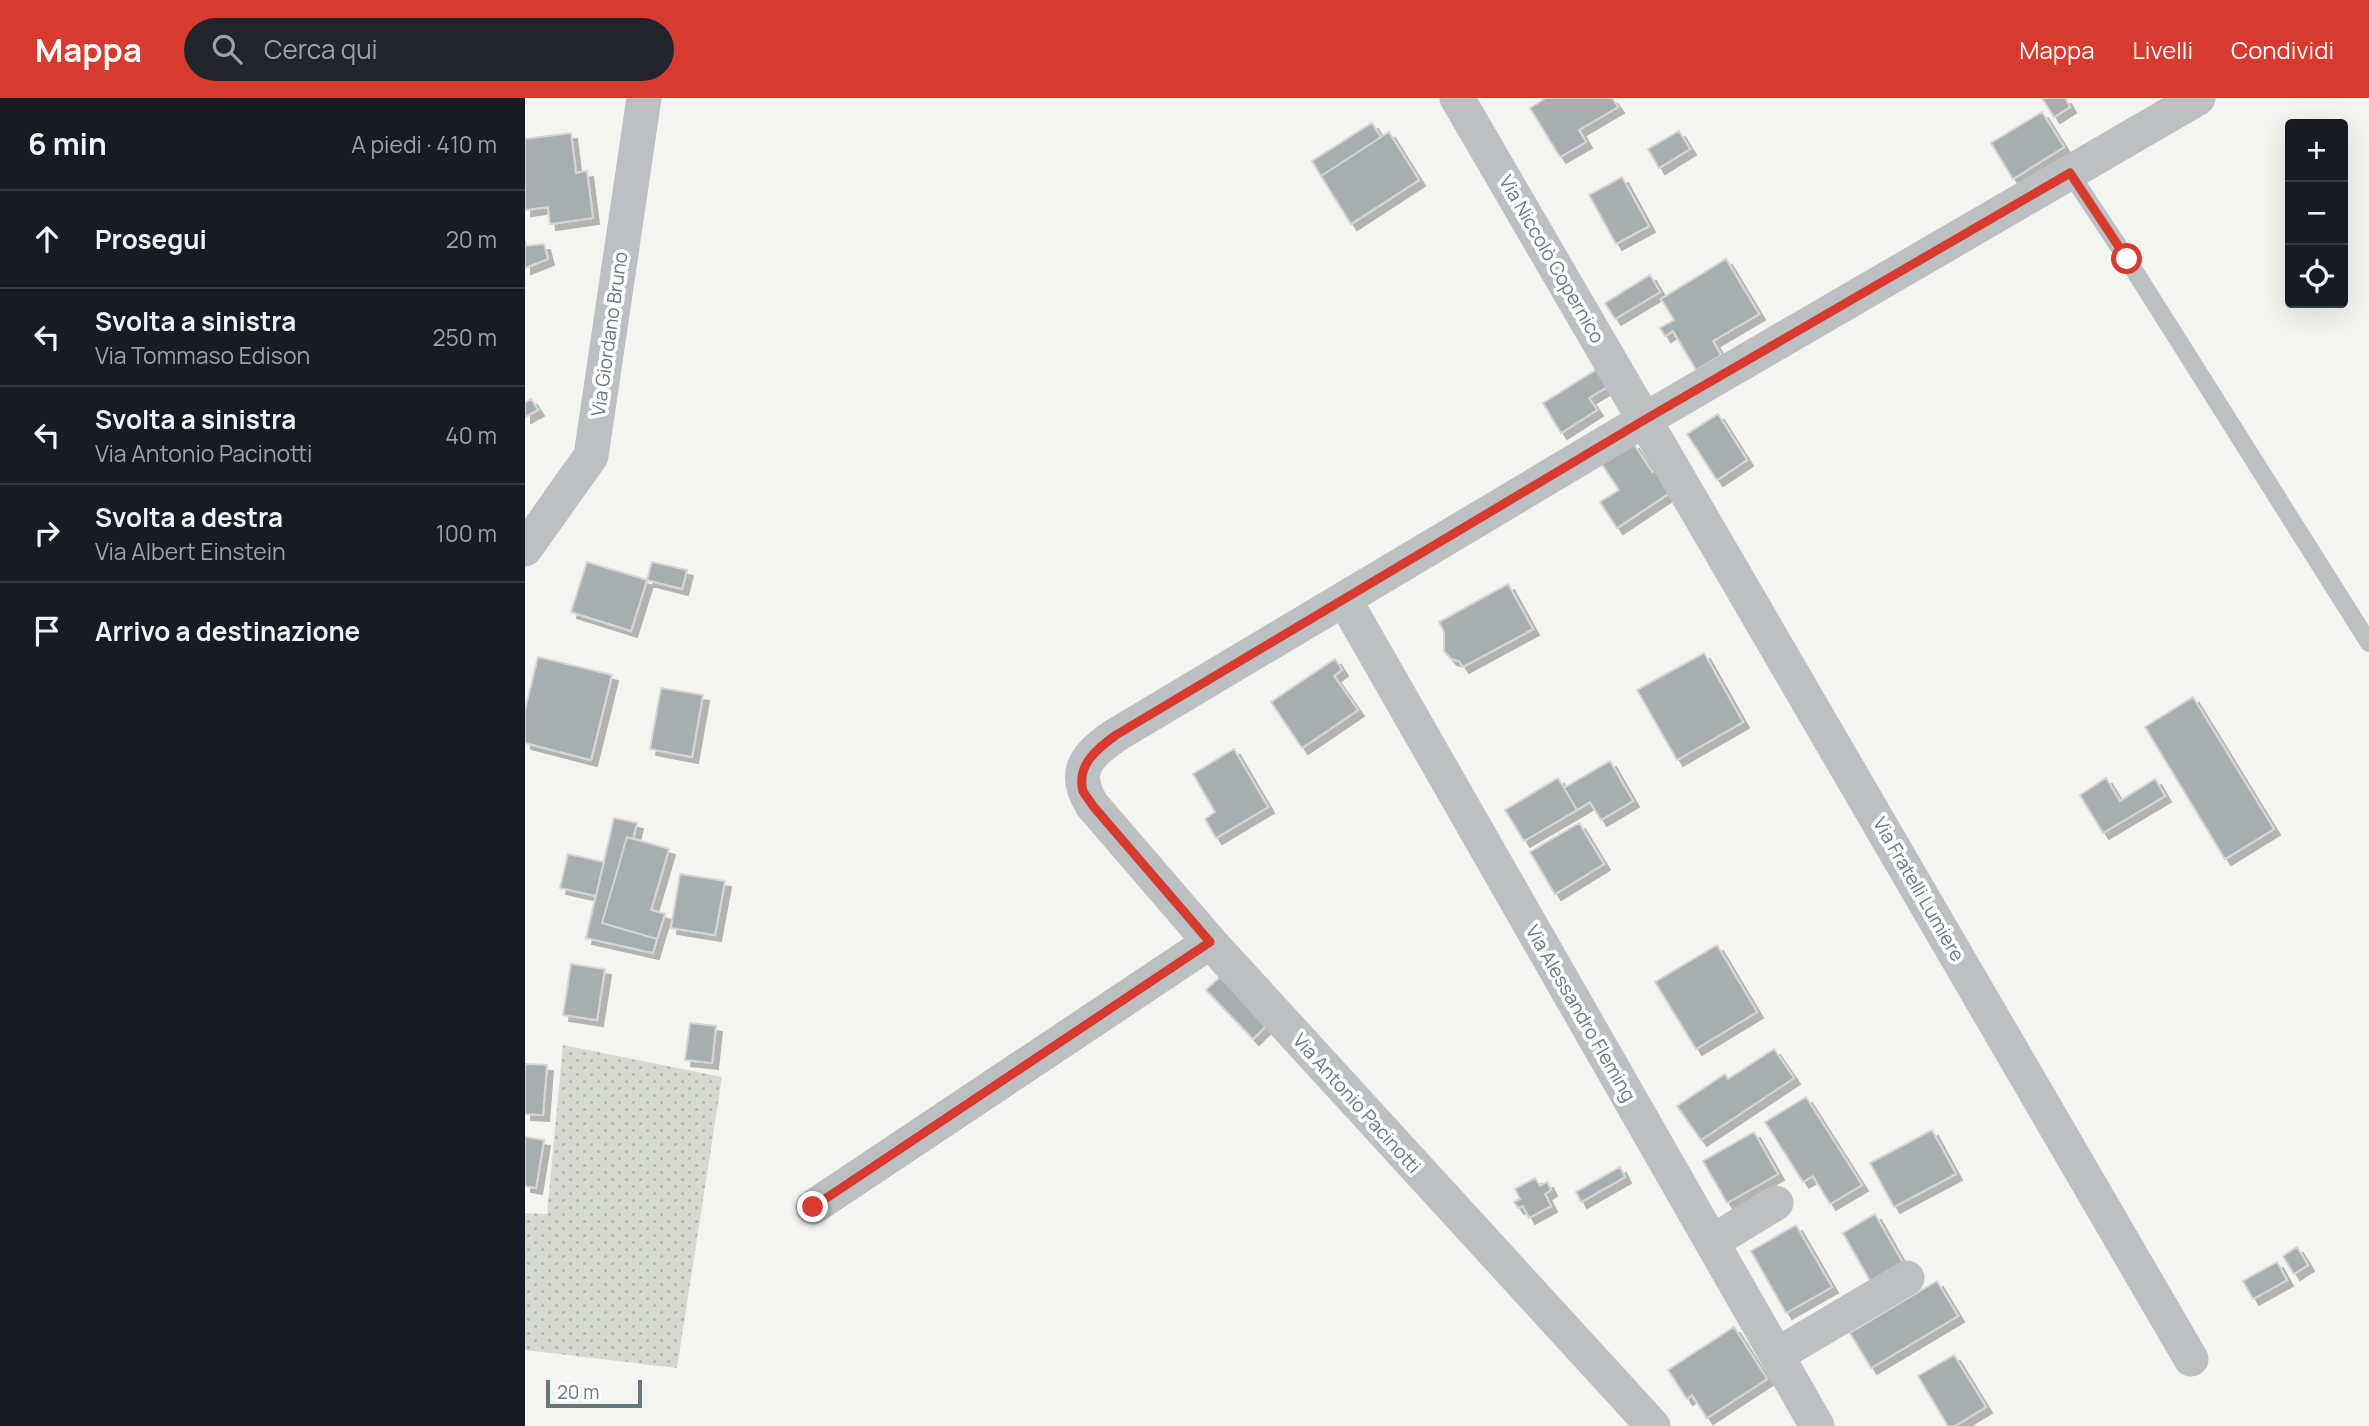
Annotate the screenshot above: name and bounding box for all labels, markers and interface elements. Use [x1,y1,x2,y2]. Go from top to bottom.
search box [184,18,674,81]
text: Mappa [35,27,142,72]
icon: search [208,30,246,68]
text: Cerca qui [264,31,378,67]
text: Mappa [2019,33,2095,66]
text: Livelli [2133,33,2193,66]
text: Condividi [2231,33,2334,66]
map controls [2285,119,2348,308]
button: + [2285,119,2348,182]
text: 6 min [28,123,107,164]
text: A piedi · 410 m [351,128,497,160]
street label: Via Niccolò Copernico [1493,170,1611,348]
button: − [2285,182,2348,245]
icon: ahead [28,220,66,258]
text: Prosegui [95,221,207,257]
text: 20 m [446,223,497,255]
route start [2111,243,2142,274]
button: locate [2285,245,2348,308]
street label: Via Giordano Bruno [585,250,633,418]
text: Svolta a sinistra [95,303,296,339]
icon: left [28,318,66,356]
text: 250 m [432,321,497,353]
text: Via Tommaso Edison [95,339,310,371]
text: Svolta a sinistra [95,401,296,437]
icon: left [28,416,66,454]
text: 40 m [445,419,497,451]
text: Via Antonio Pacinotti [95,437,313,469]
text: Svolta a destra [95,499,283,535]
icon: right [28,514,66,552]
text: 100 m [436,517,497,549]
text: Via Albert Einstein [95,535,286,567]
icon: arrive [28,612,66,650]
text: Arrivo a destinazione [95,613,360,649]
street label: Via Fratelli Lumiere [1867,812,1971,966]
street label: Via Alessandro Fleming [1520,920,1642,1106]
street label: Via Antonio Pacinotti [1287,1028,1427,1178]
route end [797,1191,828,1222]
scale bar [546,1377,642,1409]
text: 20 m [557,1379,599,1405]

